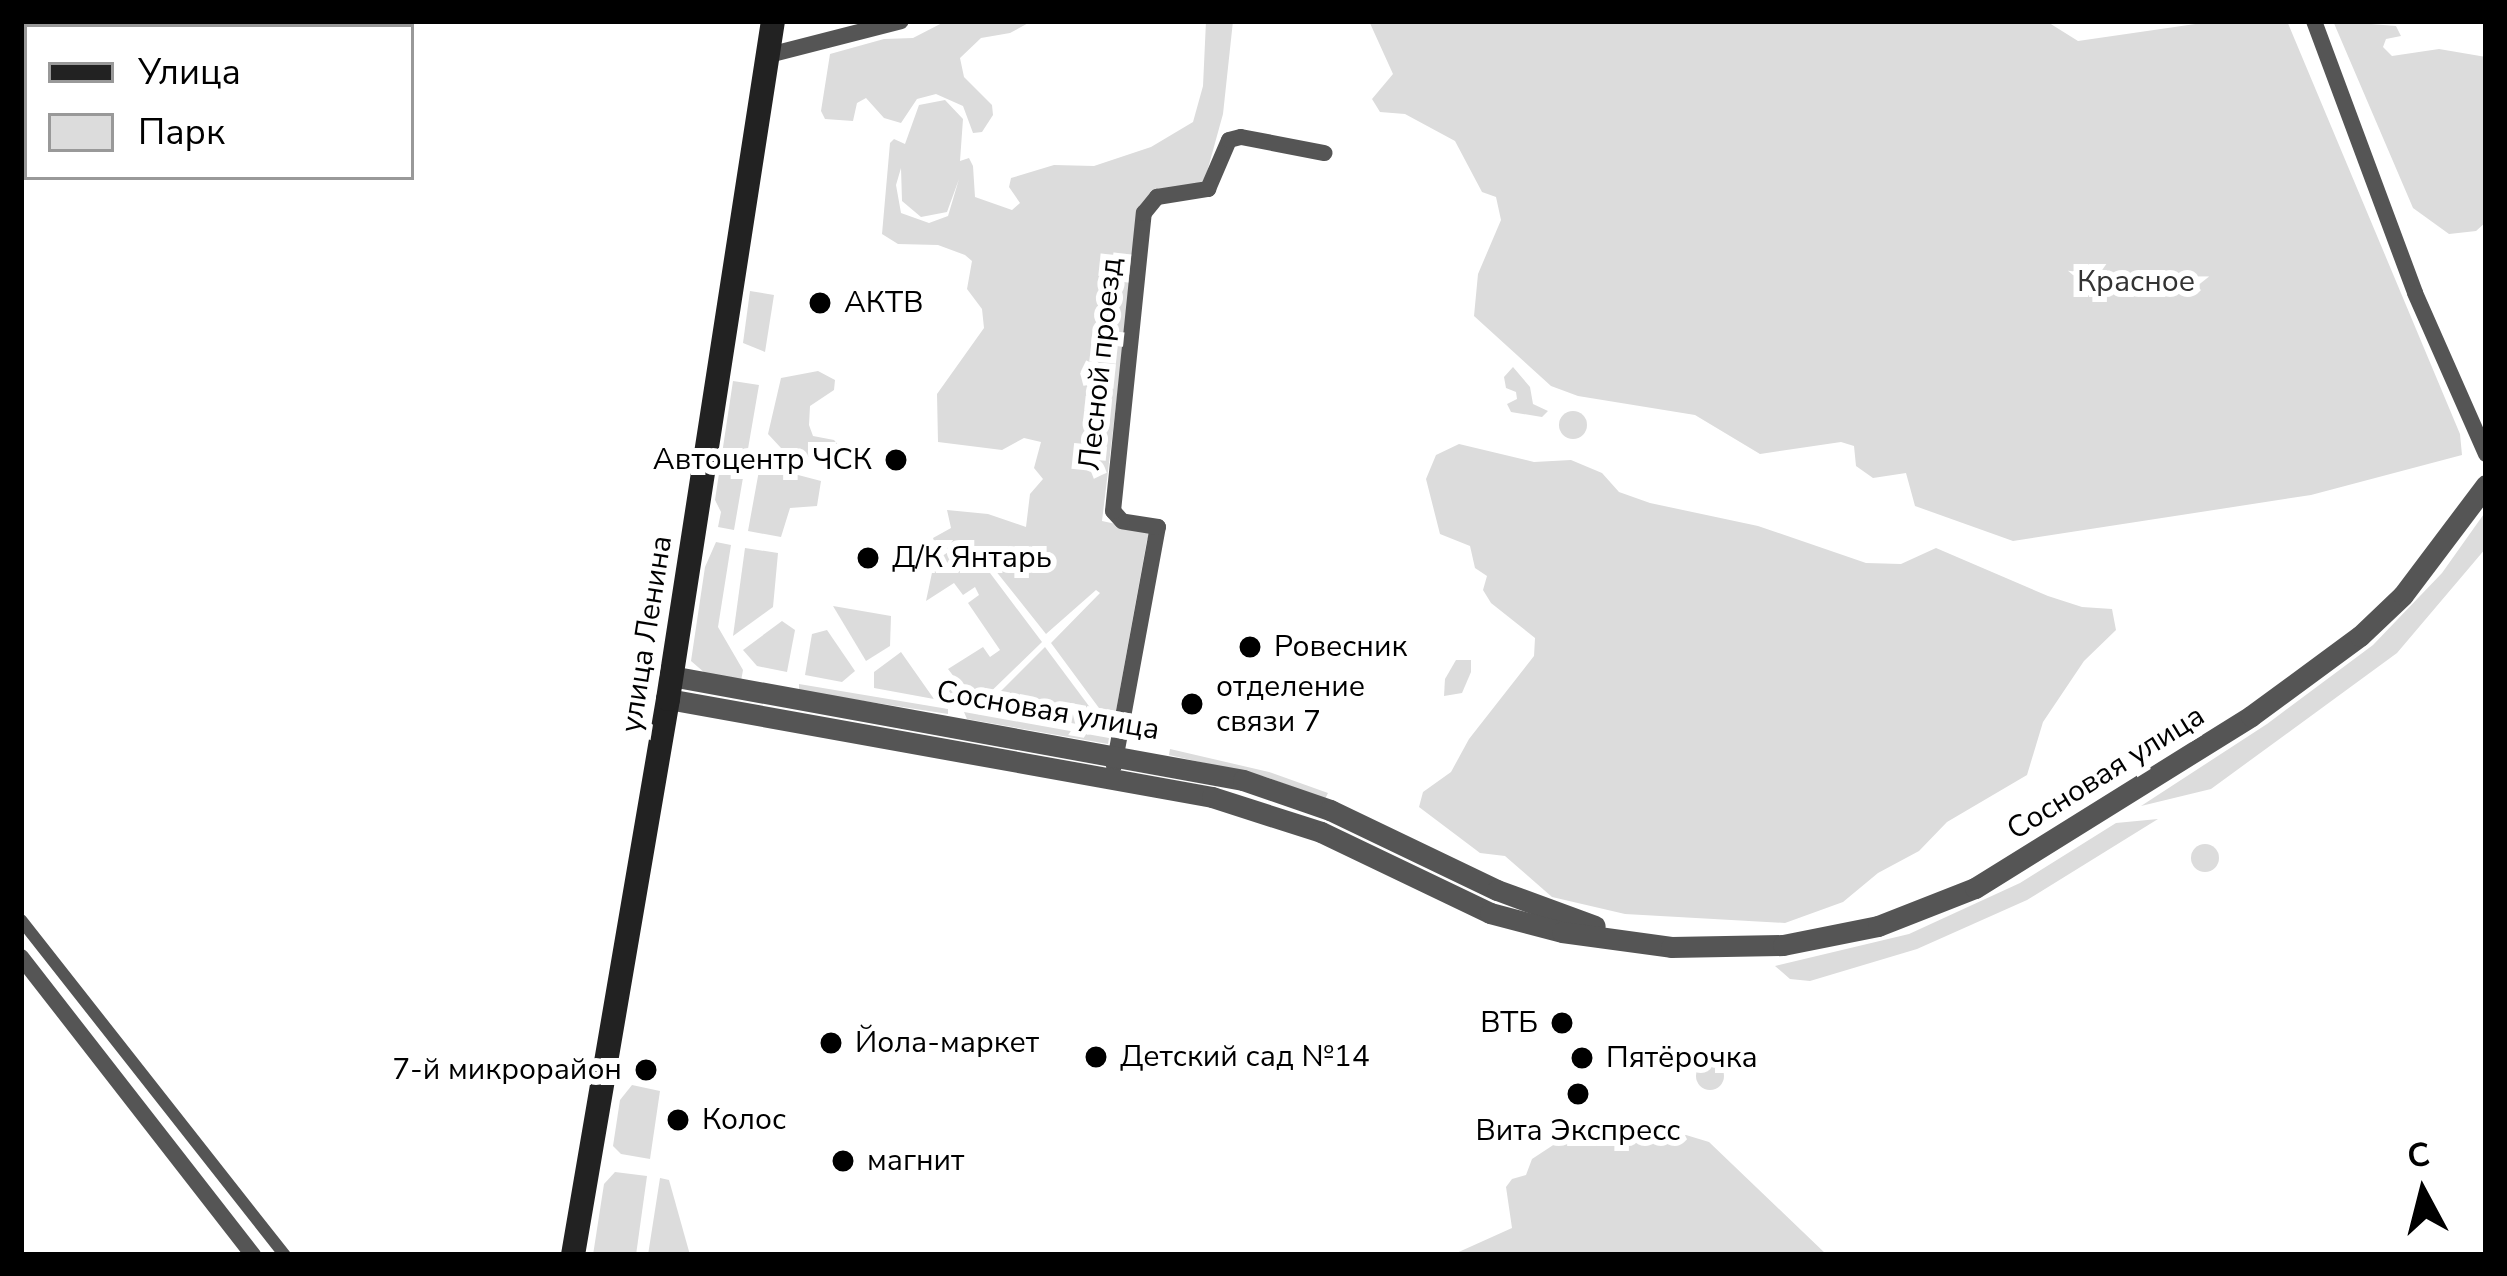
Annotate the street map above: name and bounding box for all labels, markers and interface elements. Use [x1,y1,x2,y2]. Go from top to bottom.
legend [24,24,414,180]
text: Улица [138,48,241,97]
text: Парк [138,108,225,157]
street label: Лесной проезд [1072,256,1130,472]
park label: Красное [2077,264,2195,300]
place label: АКТВ [844,285,923,321]
marker: АКТВ [807,290,833,316]
place label: Автоцентр ЧСК [653,442,872,478]
marker: Автоцентр ЧСК [883,447,909,473]
street label: улица Ленина [614,533,680,735]
place label: Д/К Янтарь [892,540,1052,576]
marker: Д/К Янтарь [855,545,881,571]
place label: Ровесник [1274,629,1407,665]
marker: Ровесник [1237,634,1263,660]
place label: отделение связи 7 [1216,669,1365,740]
street label: Сосновая улица [934,674,1162,748]
marker: отделение связи 7 [1179,691,1205,717]
street label: Сосновая улица [2001,698,2211,848]
place label: ВТБ [1480,1005,1538,1041]
marker: ВТБ [1549,1010,1575,1036]
place label: Йола-маркет [855,1025,1039,1061]
marker: Йола-маркет [818,1030,844,1056]
place label: Детский сад №14 [1120,1039,1370,1075]
place label: Пятёрочка [1606,1040,1758,1076]
marker: Детский сад №14 [1083,1044,1109,1070]
marker: Пятёрочка [1569,1045,1595,1071]
place label: 7-й микрорайон [392,1052,622,1088]
marker: 7-й микрорайон [633,1057,659,1083]
marker: Вита Экспресс [1565,1081,1591,1107]
place label: Колос [702,1102,786,1138]
marker: Колос [665,1107,691,1133]
place label: Вита Экспресс [1475,1113,1681,1149]
north arrow [2363,1132,2483,1252]
text: С [2405,1132,2432,1179]
place label: магнит [867,1143,964,1179]
marker: магнит [830,1148,856,1174]

